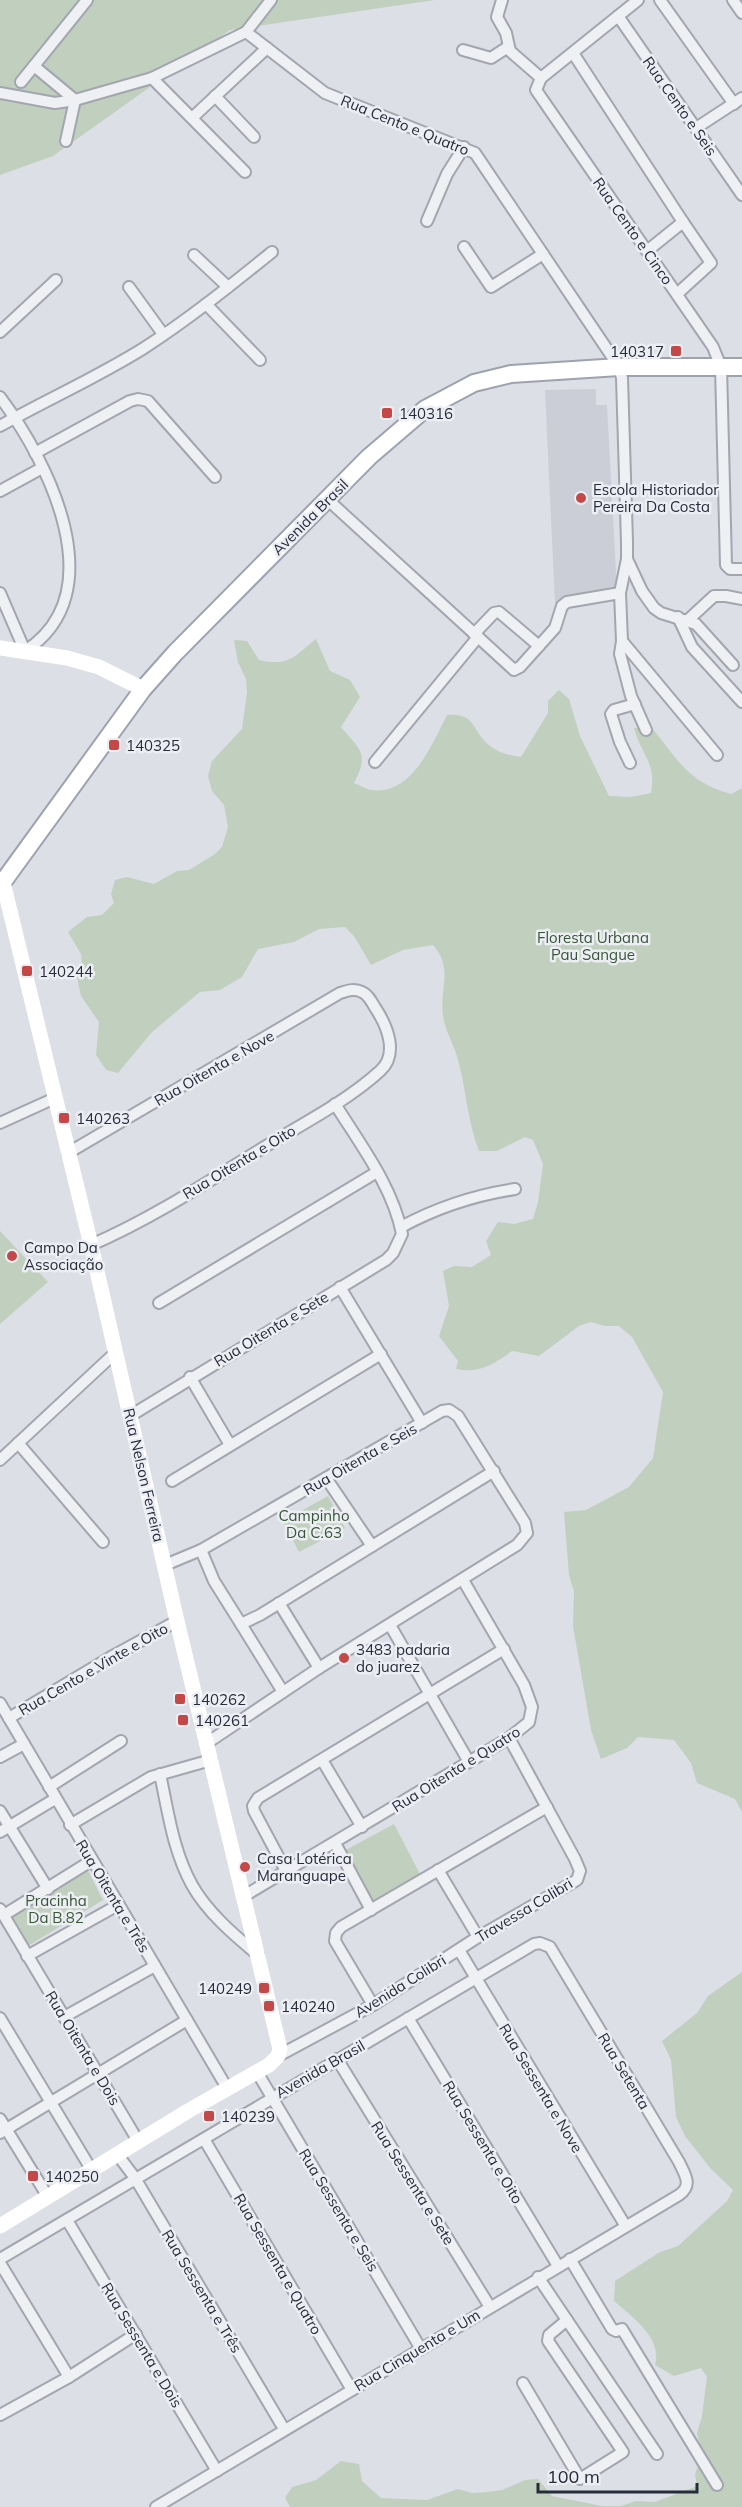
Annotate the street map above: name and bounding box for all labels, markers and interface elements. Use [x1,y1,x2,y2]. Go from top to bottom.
street label: Rua Cento e Seis [639,53,721,159]
street label: Rua Cento e Quatro [338,91,472,159]
street label: Rua Cento e Cinco [589,174,677,288]
place label: 140317 [610,342,664,361]
marker: 140317 [669,344,683,358]
place label: 140316 [399,404,453,423]
marker: 140316 [380,406,394,420]
street label: Avenida Brasil [268,475,352,559]
place label: Escola Historiador Pereira Da Costa [593,480,719,516]
marker: Escola Historiador Pereira Da Costa [574,491,588,505]
place label: 140325 [126,736,180,755]
marker: 140325 [107,738,121,752]
park label: Floresta Urbana Pau Sangue [537,928,649,964]
place label: 140244 [39,962,93,981]
marker: 140244 [20,964,34,978]
street label: Rua Oitenta e Nove [151,1026,277,1110]
place label: 140263 [76,1109,130,1128]
marker: 140263 [57,1111,71,1125]
street label: Rua Oitenta e Oito [179,1121,299,1203]
place label: Campo Da Associação [24,1238,103,1274]
marker: Campo Da Associação [5,1249,19,1263]
street label: Rua Oitenta e Sete [210,1287,332,1371]
street label: Rua Nelson Ferreira [119,1406,169,1544]
street label: Rua Oitenta e Seis [300,1419,420,1499]
park label: Campinho Da C.63 [279,1506,349,1542]
street label: Rua Cento e Vinte e Oito [15,1618,171,1720]
place label: 3483 padaria do juarez [356,1640,450,1676]
marker: 3483 padaria do juarez [337,1651,351,1665]
place label: 140262 [192,1690,246,1709]
marker: 140262 [173,1692,187,1706]
place label: 140261 [195,1711,249,1730]
marker: 140261 [176,1713,190,1727]
street label: Rua Oitenta e Quatro [388,1722,524,1816]
street label: Rua Oitenta e Três [72,1836,154,1956]
place label: Casa Lotérica Maranguape [257,1849,352,1885]
marker: Casa Lotérica Maranguape [238,1860,252,1874]
street label: Travessa Colibri [472,1874,576,1946]
park label: Pracinha Da B.82 [25,1891,87,1927]
street label: Avenida Colibri [351,1950,449,2022]
place label: 140249 [198,1979,252,1998]
marker: 140249 [257,1981,271,1995]
street label: Rua Oitenta e Dois [41,1987,125,2109]
place label: 140240 [281,1997,335,2016]
marker: 140240 [262,1999,276,2013]
street label: Rua Sessenta e Nove [495,2020,587,2156]
street label: Rua Setenta [594,2029,654,2113]
street label: Avenida Brasil [272,2036,368,2102]
street label: Rua Sessenta e Oito [439,2077,527,2207]
place label: 140239 [221,2107,275,2126]
marker: 140239 [202,2109,216,2123]
street label: Rua Sessenta e Sete [367,2118,459,2248]
street label: Rua Sessenta e Seis [295,2145,383,2275]
place label: 140250 [45,2167,99,2186]
marker: 140250 [26,2169,40,2183]
street label: Rua Sessenta e Quatro [230,2190,326,2338]
street label: Rua Sessenta e Três [158,2226,246,2356]
street label: Rua Sessenta e Dois [97,2279,187,2411]
street label: Rua Cinquenta e Um [351,2305,483,2395]
scale bar [538,2456,697,2494]
text: 100 m [547,2465,600,2488]

